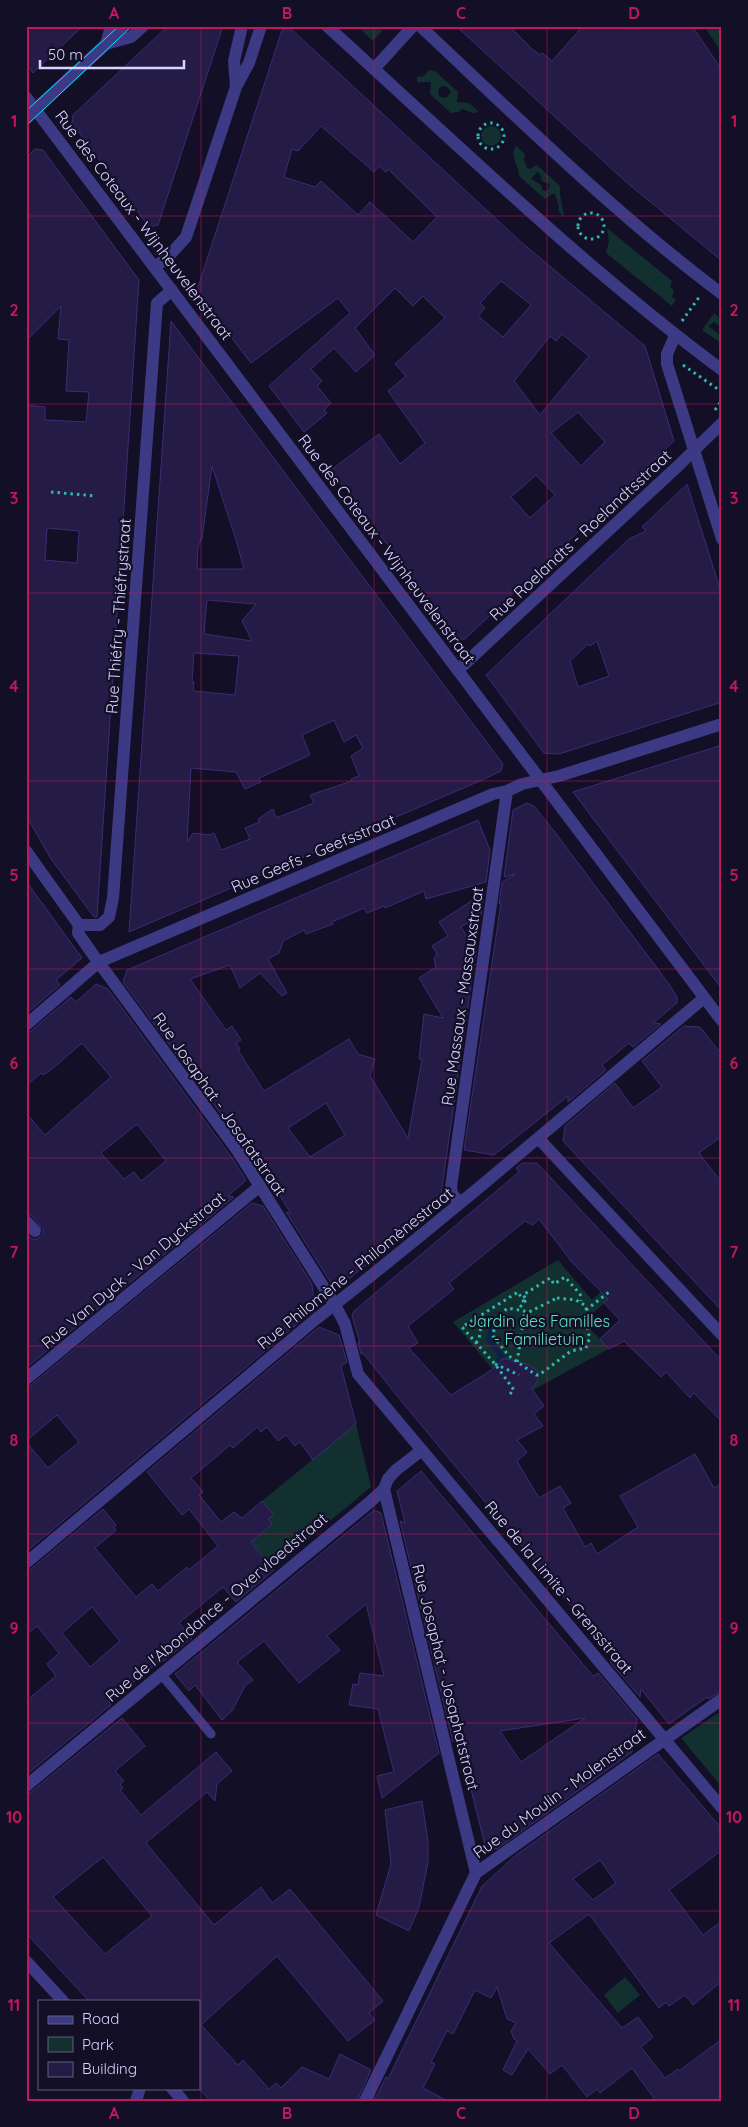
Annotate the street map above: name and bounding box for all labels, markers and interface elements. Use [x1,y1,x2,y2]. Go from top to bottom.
text: A [109,3,120,23]
text: B [282,3,292,23]
text: C [456,3,466,23]
text: D [628,3,640,23]
scale bar [40,38,184,70]
text: 50 m [48,45,83,64]
street label: Rue des Coteaux - Wijnheuvelenstraat [51,106,237,344]
text: 1 [11,111,17,131]
text: 1 [731,111,737,131]
text: 2 [9,300,19,320]
text: 2 [729,300,739,320]
street label: Rue des Coteaux - Wijnheuvelenstraat [294,430,480,668]
street label: Rue Roelandts - Roelandtsstraat [485,445,675,625]
text: 3 [10,488,18,508]
text: 3 [730,488,738,508]
street label: Rue Thiéfry - Thiéfrystraat [101,517,135,715]
text: 4 [9,676,19,696]
text: 4 [729,676,739,696]
street label: Rue Geefs - Geefsstraat [228,809,398,897]
text: 5 [9,865,19,885]
text: 5 [729,865,739,885]
street label: Rue Massaux - Massauxstraat [437,885,487,1107]
street label: Rue Josaphat - Josafatstraat [149,1008,291,1200]
text: 6 [10,1053,19,1073]
text: 6 [730,1053,739,1073]
street label: Rue Philomène - Philomènestraat [253,1183,457,1353]
street label: Rue Van Dyck - Van Dyckstraat [37,1187,229,1353]
text: 7 [10,1242,19,1262]
text: 7 [730,1242,739,1262]
park label: Jardin des Familles - Familietuin [468,1311,610,1349]
text: 8 [10,1430,19,1450]
text: 8 [730,1430,739,1450]
street label: Rue de la Limite - Grensstraat [481,1496,637,1678]
street label: Rue de l'Abondance - Overvloedstraat [101,1508,331,1706]
street label: Rue Josaphat - Josaphatstraat [408,1562,484,1792]
text: 9 [9,1618,19,1638]
text: 9 [729,1618,739,1638]
street label: Rue du Moulin - Molenstraat [469,1724,649,1862]
text: 10 [6,1807,22,1827]
text: 10 [726,1807,742,1827]
text: 11 [8,1995,20,2015]
text: 11 [728,1995,740,2015]
legend [38,2000,200,2090]
text: Road [82,2009,119,2028]
text: Park [82,2035,114,2054]
text: Building [82,2059,137,2078]
text: A [109,2103,120,2123]
text: B [282,2103,292,2123]
text: C [456,2103,466,2123]
text: D [628,2103,640,2123]

